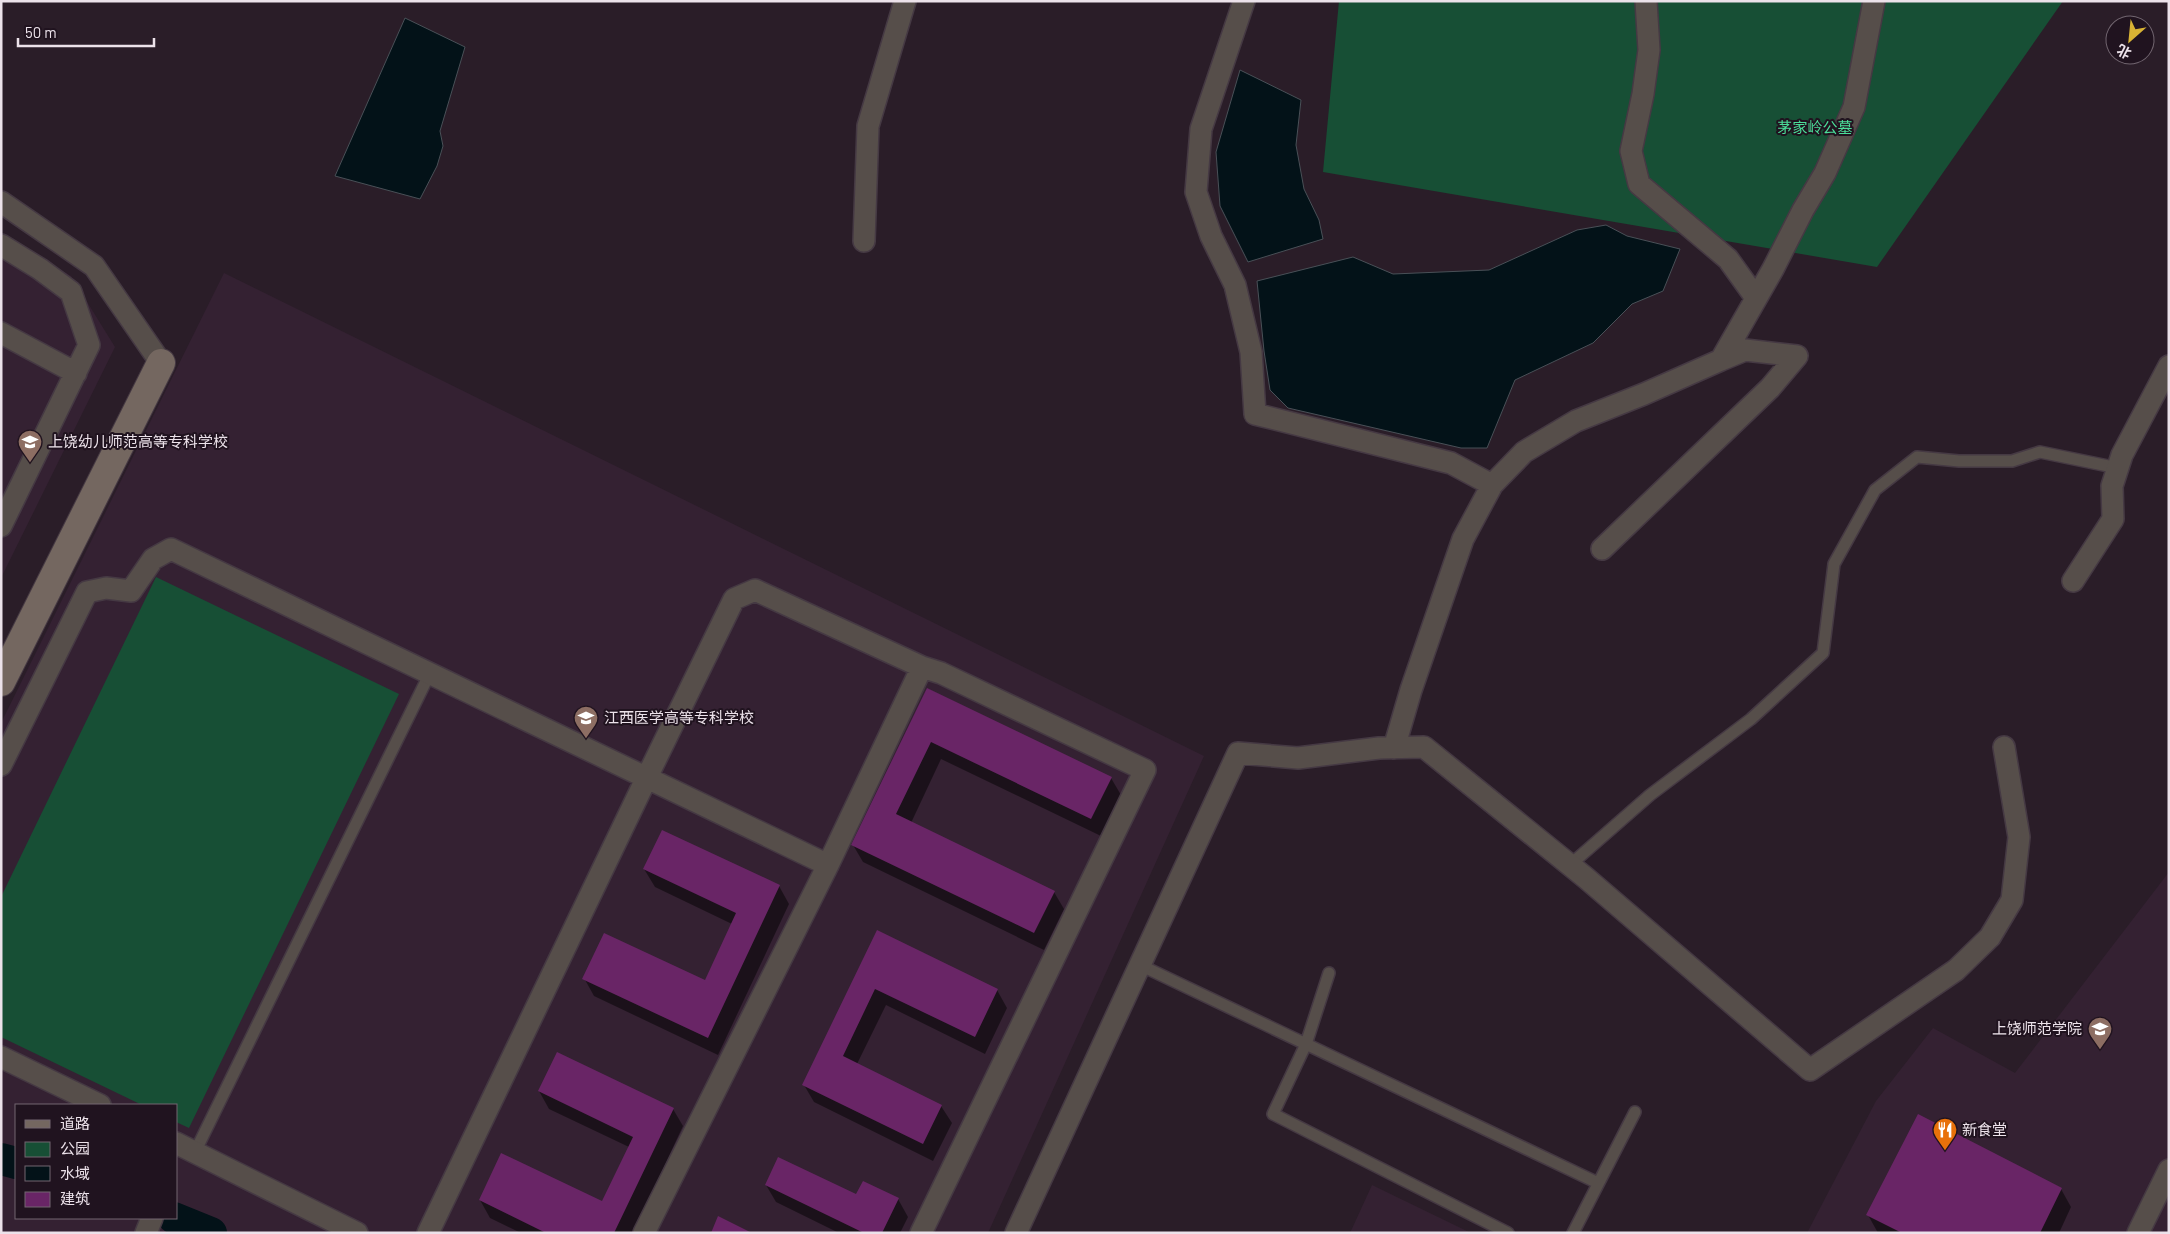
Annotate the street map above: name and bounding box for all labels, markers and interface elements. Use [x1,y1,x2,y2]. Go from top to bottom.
scale bar [18,15,154,47]
north arrow [2105,15,2155,65]
text: 50 m [25,23,57,41]
text: 北 [2114,41,2134,63]
park label: 茅家岭公墓 [1777,118,1853,136]
school or university icon: 上饶幼儿师范高等专科学校 [17,429,43,463]
place label: 上饶幼儿师范高等专科学校 [48,432,228,450]
school or university icon: 江西医学高等专科学校 [573,705,599,739]
place label: 江西医学高等专科学校 [604,708,754,726]
school or university icon: 上饶师范学院 [2087,1016,2113,1050]
place label: 上饶师范学院 [1992,1019,2082,1037]
legend [15,1104,178,1219]
text: 道路 [60,1114,90,1132]
restaurant icon: 新食堂 [1932,1117,1958,1151]
place label: 新食堂 [1962,1120,2007,1138]
text: 公园 [60,1139,90,1157]
text: 水域 [60,1164,90,1182]
text: 建筑 [60,1189,90,1207]

